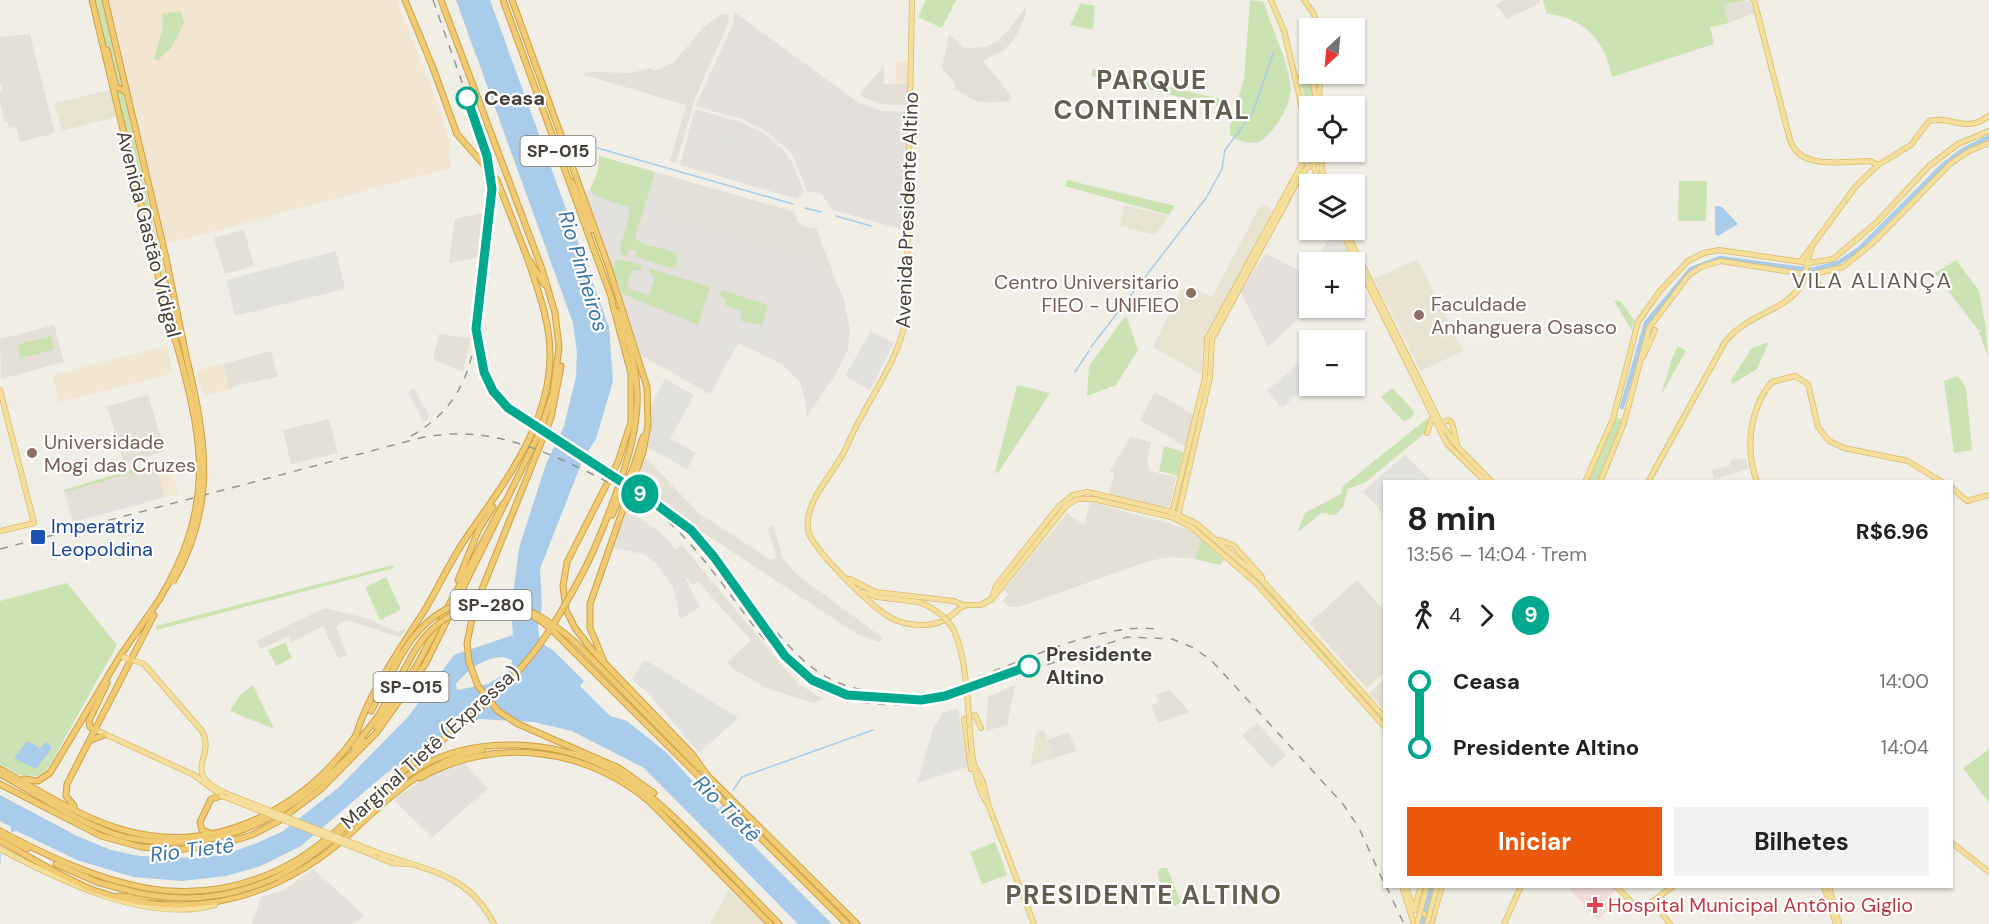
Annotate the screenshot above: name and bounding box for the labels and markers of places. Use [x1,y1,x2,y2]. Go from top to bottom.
place label: Ceasa [484,85,545,111]
marker: Ceasa [456,87,478,109]
place label: Centro Universitario FIEO - UNIFIEO [994,269,1179,318]
marker: Centro Universitario FIEO - UNIFIEO [1184,286,1198,300]
place label: Faculdade Anhanguera Osasco [1431,291,1617,340]
marker: Faculdade Anhanguera Osasco [1412,308,1426,322]
place label: Universidade Mogi das Cruzes [44,429,196,478]
marker: Universidade Mogi das Cruzes [25,446,39,460]
place label: Imperatriz Leopoldina [51,513,153,562]
marker: Imperatriz Leopoldina [29,528,47,546]
place label: Presidente Altino [1046,641,1152,690]
marker: Presidente Altino [1018,655,1040,677]
place label: Hospital Municipal Antônio Giglio [1608,892,1913,918]
marker: Hospital Municipal Antônio Giglio [1586,896,1604,914]

